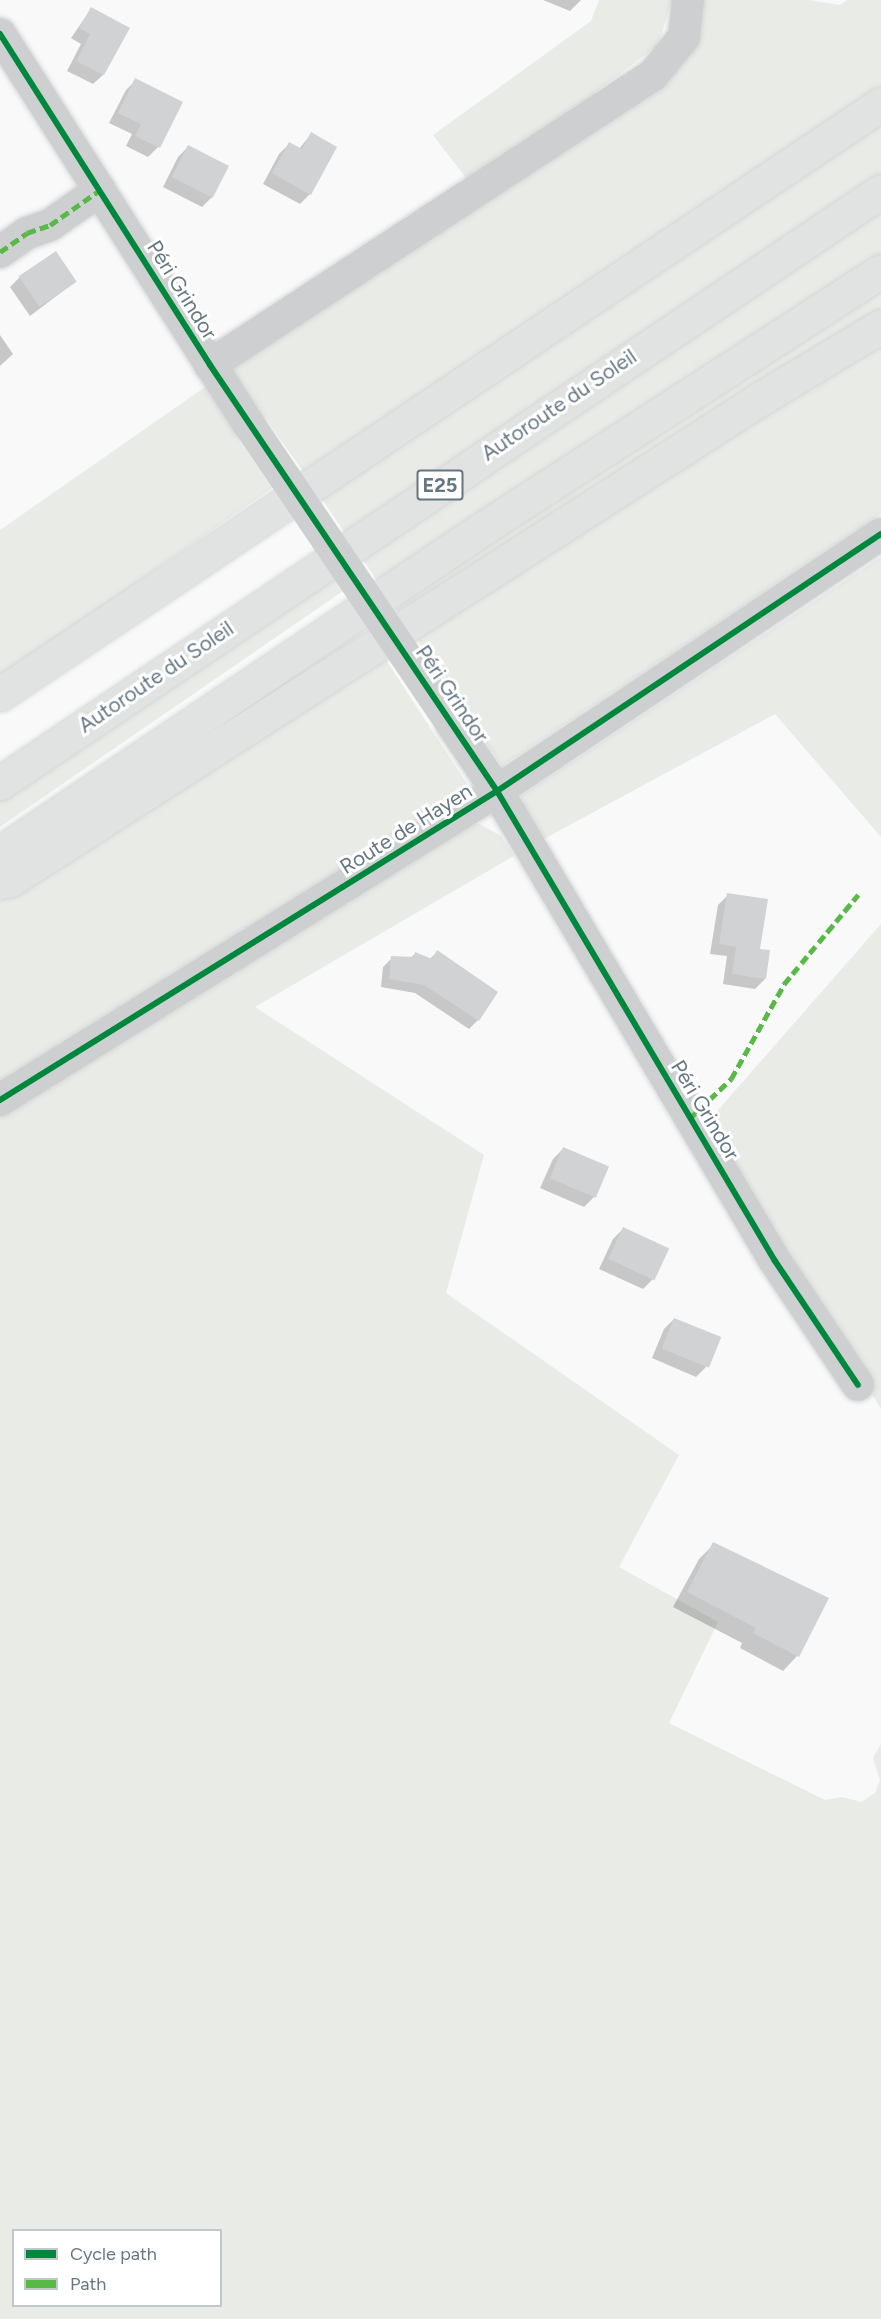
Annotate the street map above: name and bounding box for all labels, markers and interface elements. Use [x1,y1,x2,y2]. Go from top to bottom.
street label: Péri Grindor [142,236,222,344]
street label: Autoroute du Soleil [477,344,641,466]
road number: E25 [416,468,464,502]
street label: Autoroute du Soleil [74,616,238,738]
street label: Péri Grindor [410,641,494,747]
street label: Route de Hayen [335,778,477,880]
street label: Péri Grindor [665,1056,745,1164]
legend [12,2229,222,2307]
text: Cycle path [70,2243,157,2265]
text: Path [70,2273,106,2295]

